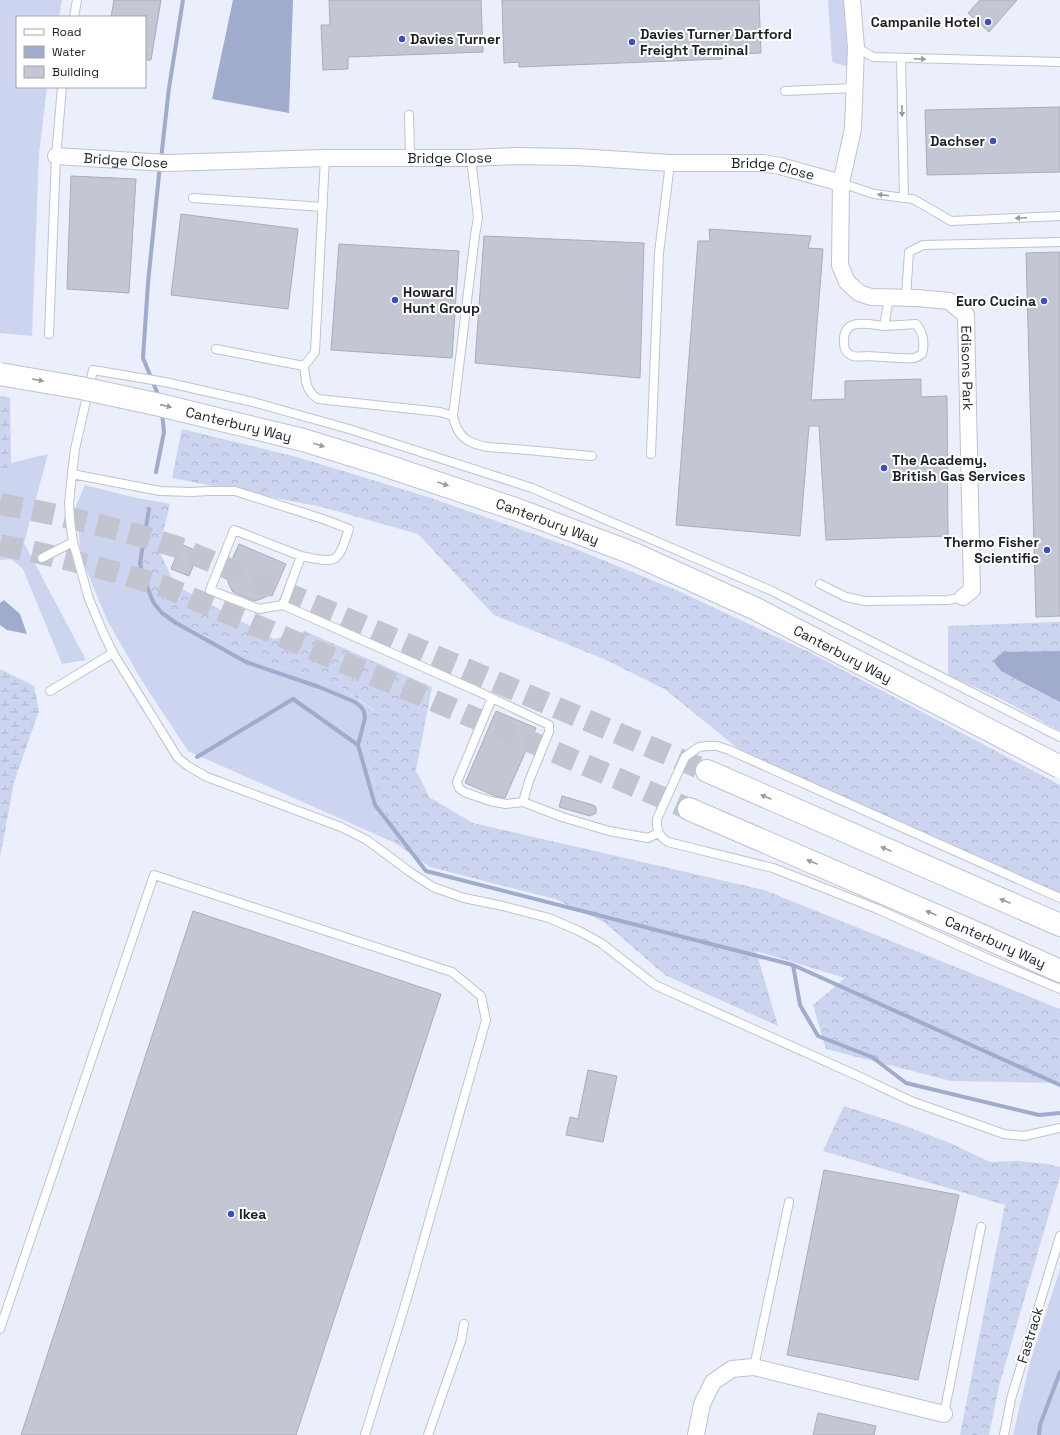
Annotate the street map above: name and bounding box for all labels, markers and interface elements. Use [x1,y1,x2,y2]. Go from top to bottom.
place label: Campanile Hotel [871,13,980,31]
legend [16,16,146,88]
marker: Campanile Hotel [983,17,993,27]
text: Road [52,24,81,40]
place label: Davies Turner Dartford Freight Terminal [640,25,792,59]
place label: Davies Turner [410,30,501,48]
marker: Davies Turner [397,34,407,44]
marker: Davies Turner Dartford Freight Terminal [627,37,637,47]
text: Water [52,44,86,60]
one-way arrow [914,55,926,62]
text: Building [52,64,99,80]
one-way arrow [899,105,906,117]
place label: Dachser [930,132,985,150]
marker: Dachser [988,136,998,146]
street label: Bridge Close [407,148,492,167]
street label: Bridge Close [83,149,169,172]
street label: Bridge Close [731,154,817,184]
one-way arrow [877,192,889,198]
one-way arrow [1015,214,1027,221]
place label: Howard Hunt Group [403,283,480,317]
place label: Euro Cucina [956,292,1036,310]
marker: Howard Hunt Group [390,295,400,305]
marker: Euro Cucina [1039,296,1049,306]
street label: Edisons Park [957,325,977,411]
one-way arrow [32,378,44,384]
one-way arrow [160,403,172,409]
street label: Canterbury Way [184,403,294,446]
one-way arrow [313,442,325,448]
place label: The Academy, British Gas Services [892,451,1026,485]
marker: The Academy, British Gas Services [879,463,889,473]
one-way arrow [437,482,449,488]
street label: Canterbury Way [494,494,602,549]
place label: Thermo Fisher Scientific [944,533,1039,567]
marker: Thermo Fisher Scientific [1042,545,1052,555]
street label: Canterbury Way [790,621,895,687]
one-way arrow [760,794,772,800]
one-way arrow [880,846,891,852]
one-way arrow [806,859,817,865]
one-way arrow [999,898,1010,904]
one-way arrow [924,910,936,916]
street label: Canterbury Way [942,912,1049,972]
place label: Ikea [239,1205,266,1223]
marker: Ikea [226,1209,236,1219]
street label: Fastrack [1013,1304,1047,1365]

